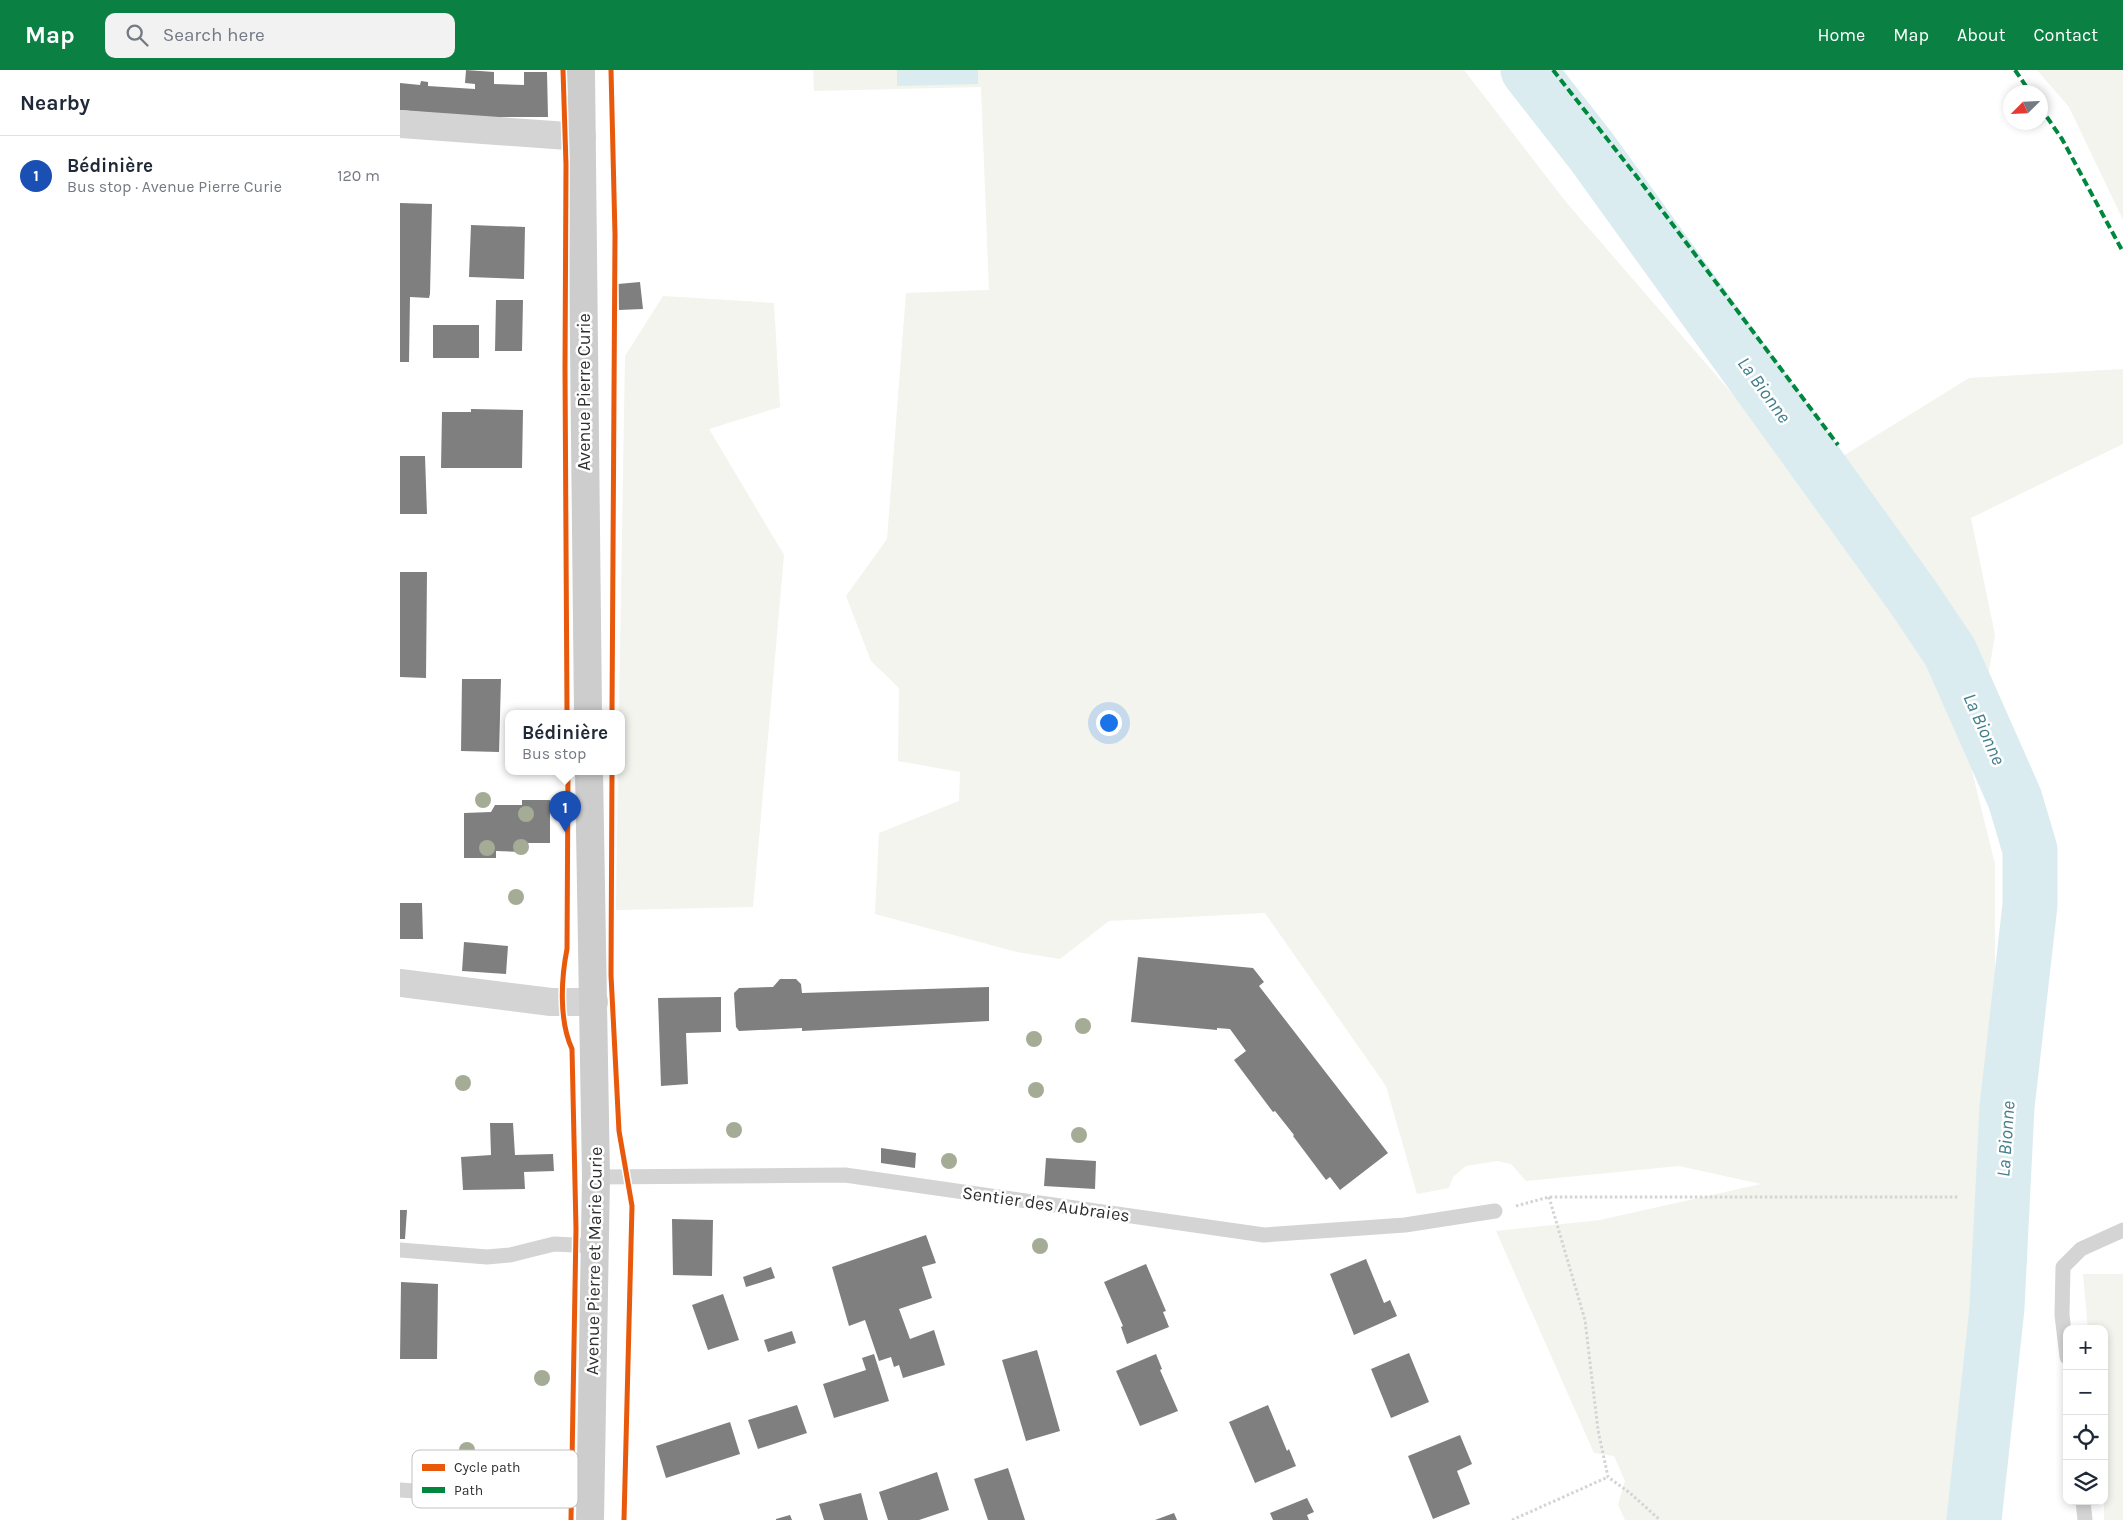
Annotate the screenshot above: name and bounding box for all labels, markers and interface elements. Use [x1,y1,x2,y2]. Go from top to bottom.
search box [105,13,455,58]
text: Map [25,21,75,49]
icon: search [123,21,151,49]
text: Search here [163,24,265,46]
text: Home [1817,24,1865,46]
text: Map [1893,24,1929,46]
text: About [1957,24,2006,46]
text: Contact [2034,24,2098,46]
north arrow [2003,85,2048,130]
text: Nearby [20,91,90,115]
text: Bédinière [67,155,153,177]
text: 1 [33,166,39,185]
text: 120 m [337,166,380,185]
text: Bus stop · Avenue Pierre Curie [67,177,282,196]
street label: Avenue Pierre Curie [573,313,595,471]
water label: La Bionne [1733,353,1795,427]
water label: La Bionne [1958,690,2010,768]
popup [505,710,625,775]
your location [1096,710,1122,736]
text: Bédinière [522,722,608,744]
text: Bus stop [522,744,586,763]
pin: 1 [549,791,581,832]
water label: La Bionne [1992,1100,2020,1178]
street label: Avenue Pierre et Marie Curie [581,1147,607,1375]
street label: Sentier des Aubraies [961,1181,1131,1227]
map controls [2063,1325,2108,1505]
button: + [2063,1325,2108,1370]
button: − [2063,1370,2108,1415]
button: locate [2063,1415,2108,1460]
legend [412,1450,578,1508]
text: Cycle path [454,1459,520,1476]
button: layers [2063,1460,2108,1505]
text: Path [454,1482,483,1499]

